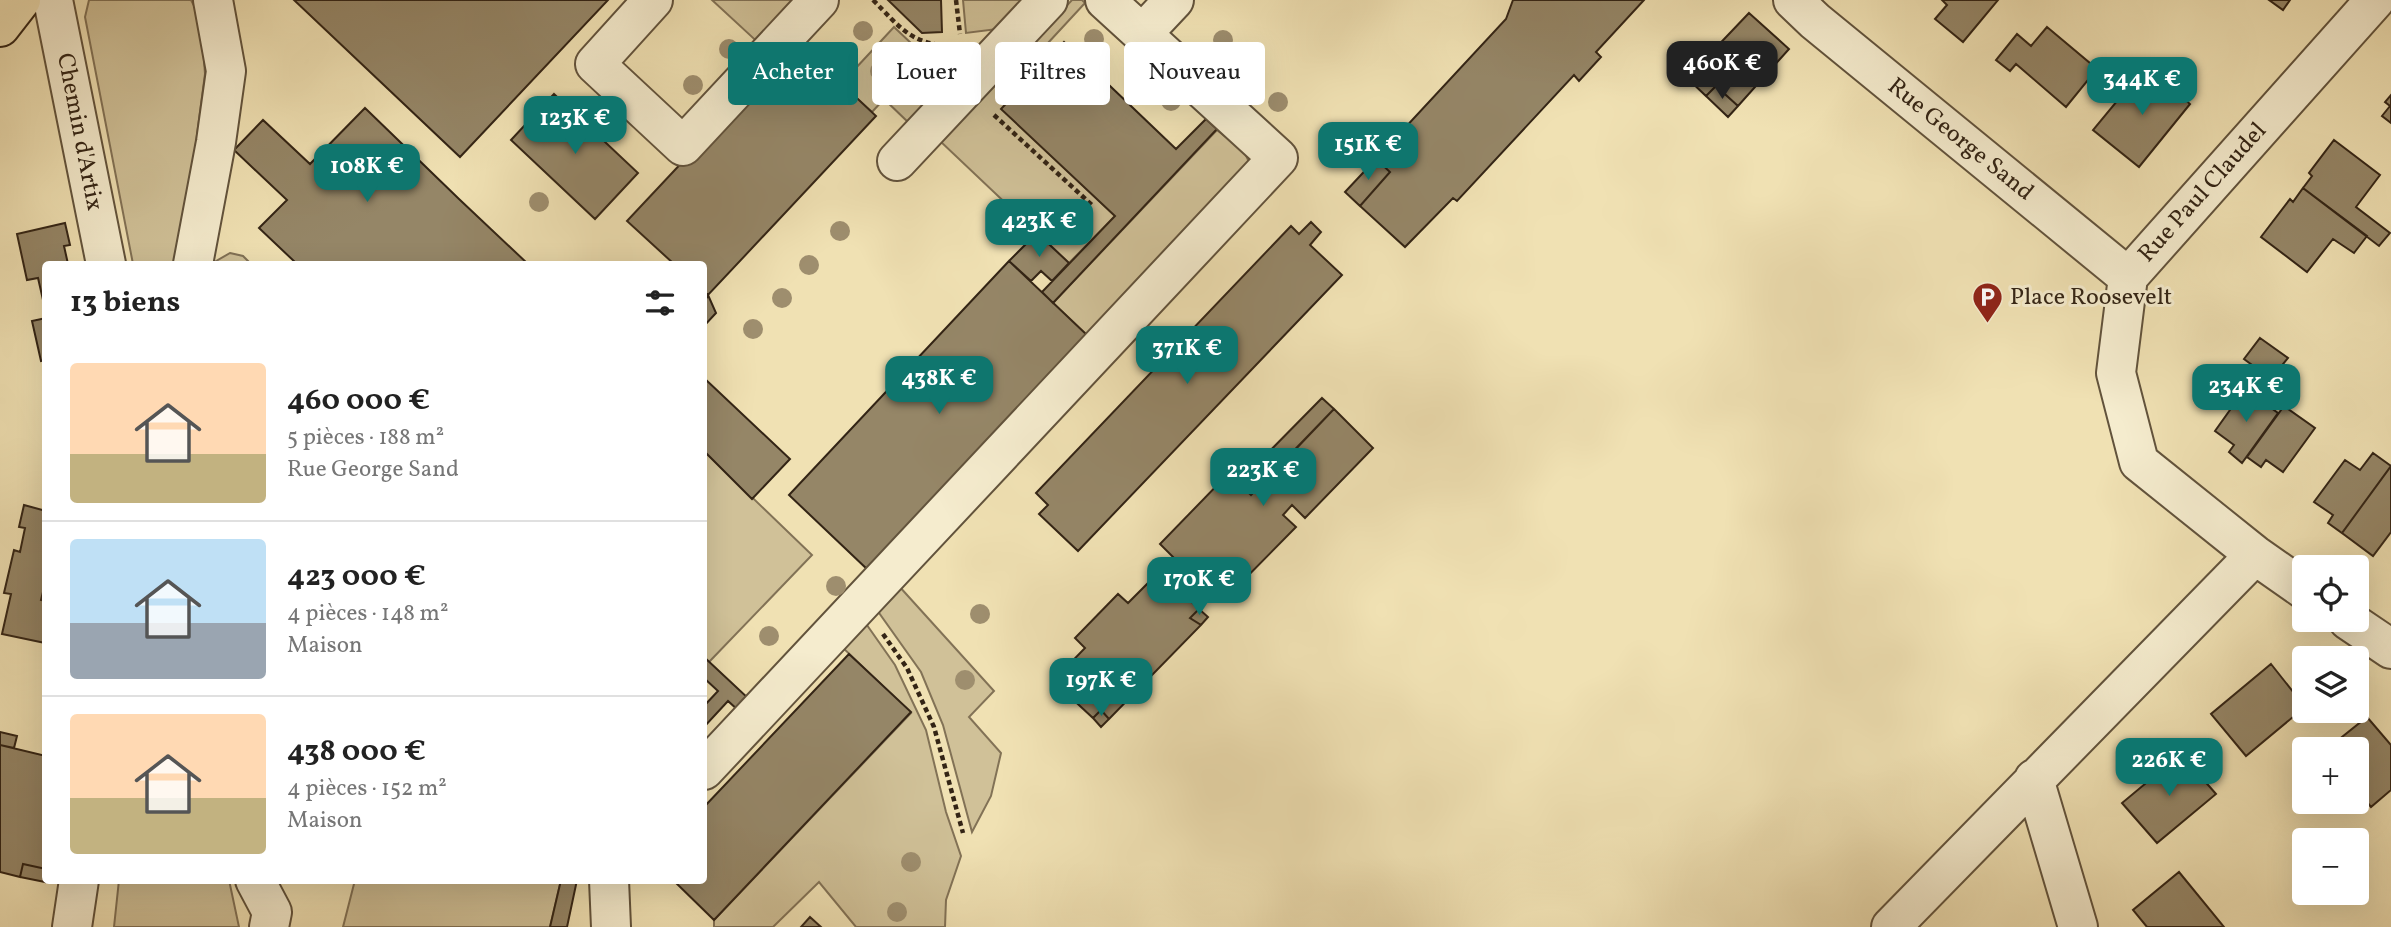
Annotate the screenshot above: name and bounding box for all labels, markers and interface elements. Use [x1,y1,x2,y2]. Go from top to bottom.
chip: Acheter [728,42,858,105]
chip: Louer [872,42,981,105]
chip: Filtres [995,42,1110,105]
chip: Nouveau [1124,42,1265,105]
pin: 460K € [1665,42,1779,101]
text: 460K € [1683,48,1761,80]
street label: Chemin d'Artix [47,50,111,214]
pin: 344K € [2085,58,2199,117]
text: 344K € [2103,64,2181,96]
street label: Rue George Sand [1880,70,2040,210]
pin: 123K € [518,96,632,156]
text: 123K € [540,103,610,135]
street label: Rue Paul Claudel [2131,115,2275,271]
pin: 151K € [1311,122,1425,182]
text: 151K € [1334,129,1402,161]
pin: 108K € [310,144,424,204]
text: 108K € [330,151,404,183]
pin: 423K € [982,200,1096,259]
text: 423K € [1001,206,1077,238]
parking icon: Place Roosevelt [1970,281,2004,325]
place label: Place Roosevelt [2010,281,2172,315]
text: 13 biens [70,282,180,324]
icon: filters [641,284,679,322]
pin: 371K € [1130,326,1244,386]
text: 371K € [1152,333,1222,365]
pin: 438K € [882,356,996,416]
text: 438K € [901,363,977,395]
pin: 234K € [2189,364,2303,424]
text: 234K € [2208,371,2284,403]
text: 460 000 € [287,380,430,422]
icon: home [126,391,210,475]
text: 5 pièces · 188 m² [287,422,444,454]
pin: 223K € [1206,448,1320,508]
text: Rue George Sand [287,454,459,486]
text: 223K € [1226,455,1300,487]
map controls [2292,555,2369,905]
button: locate [2292,555,2369,632]
text: 423 000 € [287,556,426,598]
pin: 170K € [1142,558,1256,617]
text: 170K € [1163,564,1235,596]
icon: home [126,567,210,651]
text: 4 pièces · 148 m² [287,598,448,630]
text: Maison [287,630,363,662]
button: layers [2292,646,2369,723]
pin: 197K € [1044,658,1158,718]
text: 197K € [1065,665,1137,697]
text: 438 000 € [287,731,426,773]
button: + [2292,737,2369,814]
pin: 226K € [2112,738,2226,798]
icon: home [126,742,210,826]
text: 226K € [2132,745,2206,777]
text: 4 pièces · 152 m² [287,773,447,805]
text: Maison [287,805,363,837]
button: − [2292,828,2369,905]

